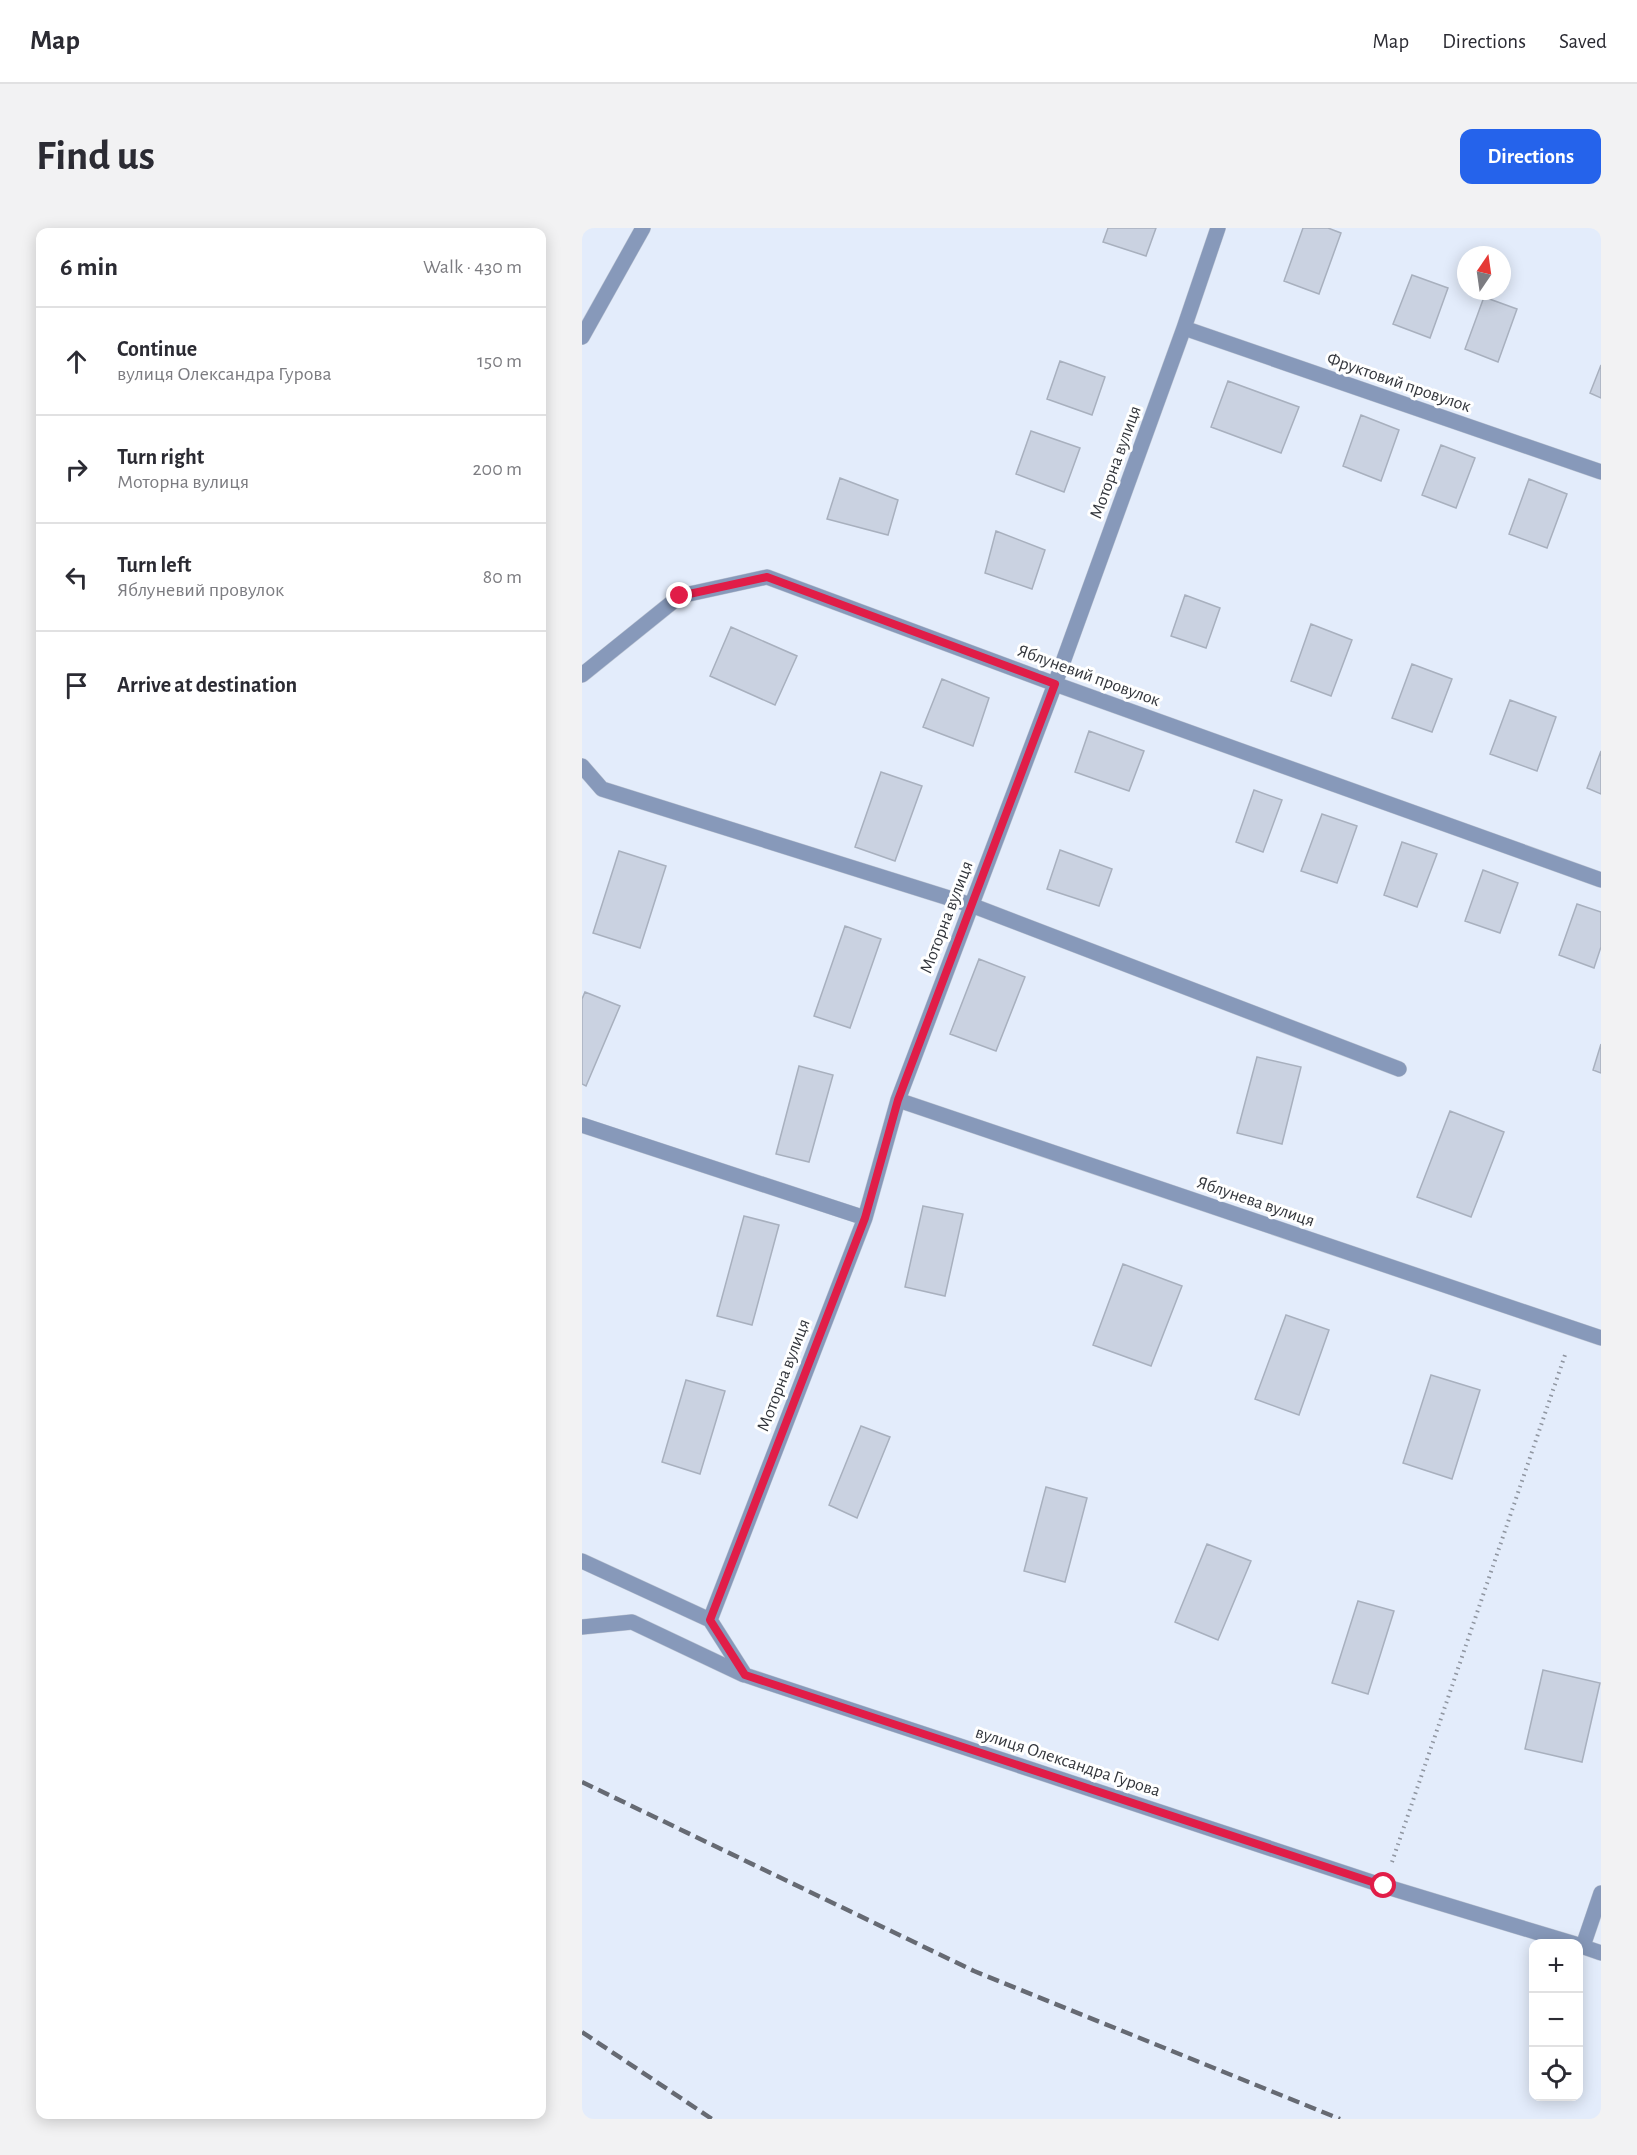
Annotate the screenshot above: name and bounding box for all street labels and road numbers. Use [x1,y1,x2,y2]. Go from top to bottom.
street label: Фруктовий провулок [1324,350,1474,416]
street label: Моторна вулиця [1087,403,1145,521]
street label: Яблуневий провулок [1015,641,1163,710]
street label: Моторна вулиця [917,859,977,976]
street label: Яблунева вулиця [1195,1172,1317,1231]
street label: Моторна вулиця [754,1317,814,1434]
street label: вулиця Олександра Гурова [973,1724,1162,1800]

